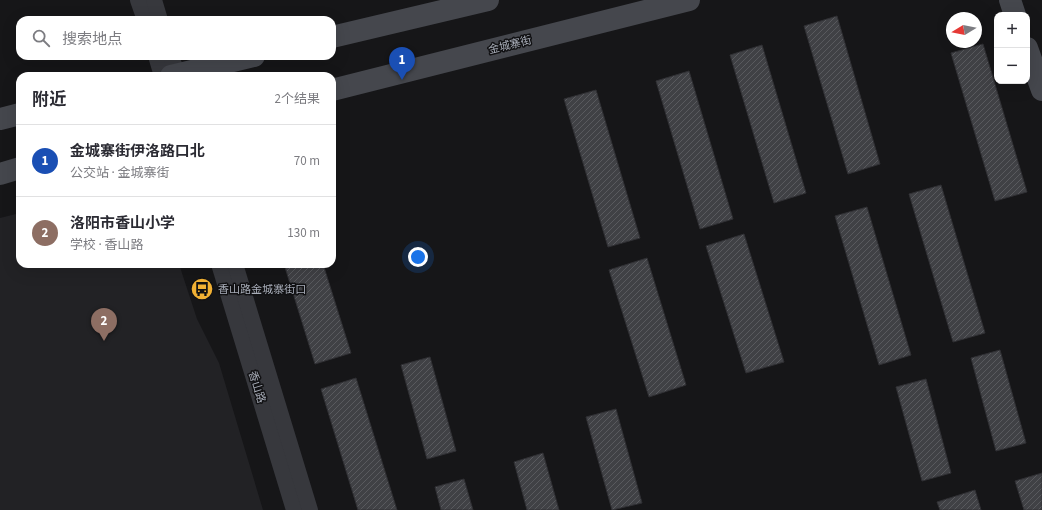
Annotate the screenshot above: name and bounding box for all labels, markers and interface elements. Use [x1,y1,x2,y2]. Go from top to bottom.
north arrow [946,12,982,48]
map controls [994,12,1030,84]
button: + [994,12,1030,48]
search box [16,16,336,60]
icon: search [30,27,52,49]
text: 搜索地点 [62,29,122,50]
street label: 金城寨街 [487,32,533,58]
pin: 1 [389,47,415,80]
button: − [994,48,1030,84]
text: 附近 [32,88,66,112]
text: 2个结果 [275,90,320,108]
text: 金城寨街伊洛路口北 [70,141,205,162]
text: 1 [42,152,48,170]
text: 70 m [294,152,320,170]
text: 公交站 · 金城寨街 [70,164,169,182]
text: 洛阳市香山小学 [70,213,175,234]
text: 2 [42,224,48,242]
text: 130 m [287,224,320,242]
text: 学校 · 香山路 [70,236,143,254]
your location [408,247,428,267]
bus stop icon: 香山路金城寨街口 [189,276,215,302]
place label: 香山路金城寨街口 [218,282,306,297]
pin: 2 [91,308,117,341]
street label: 香山路 [245,369,269,405]

